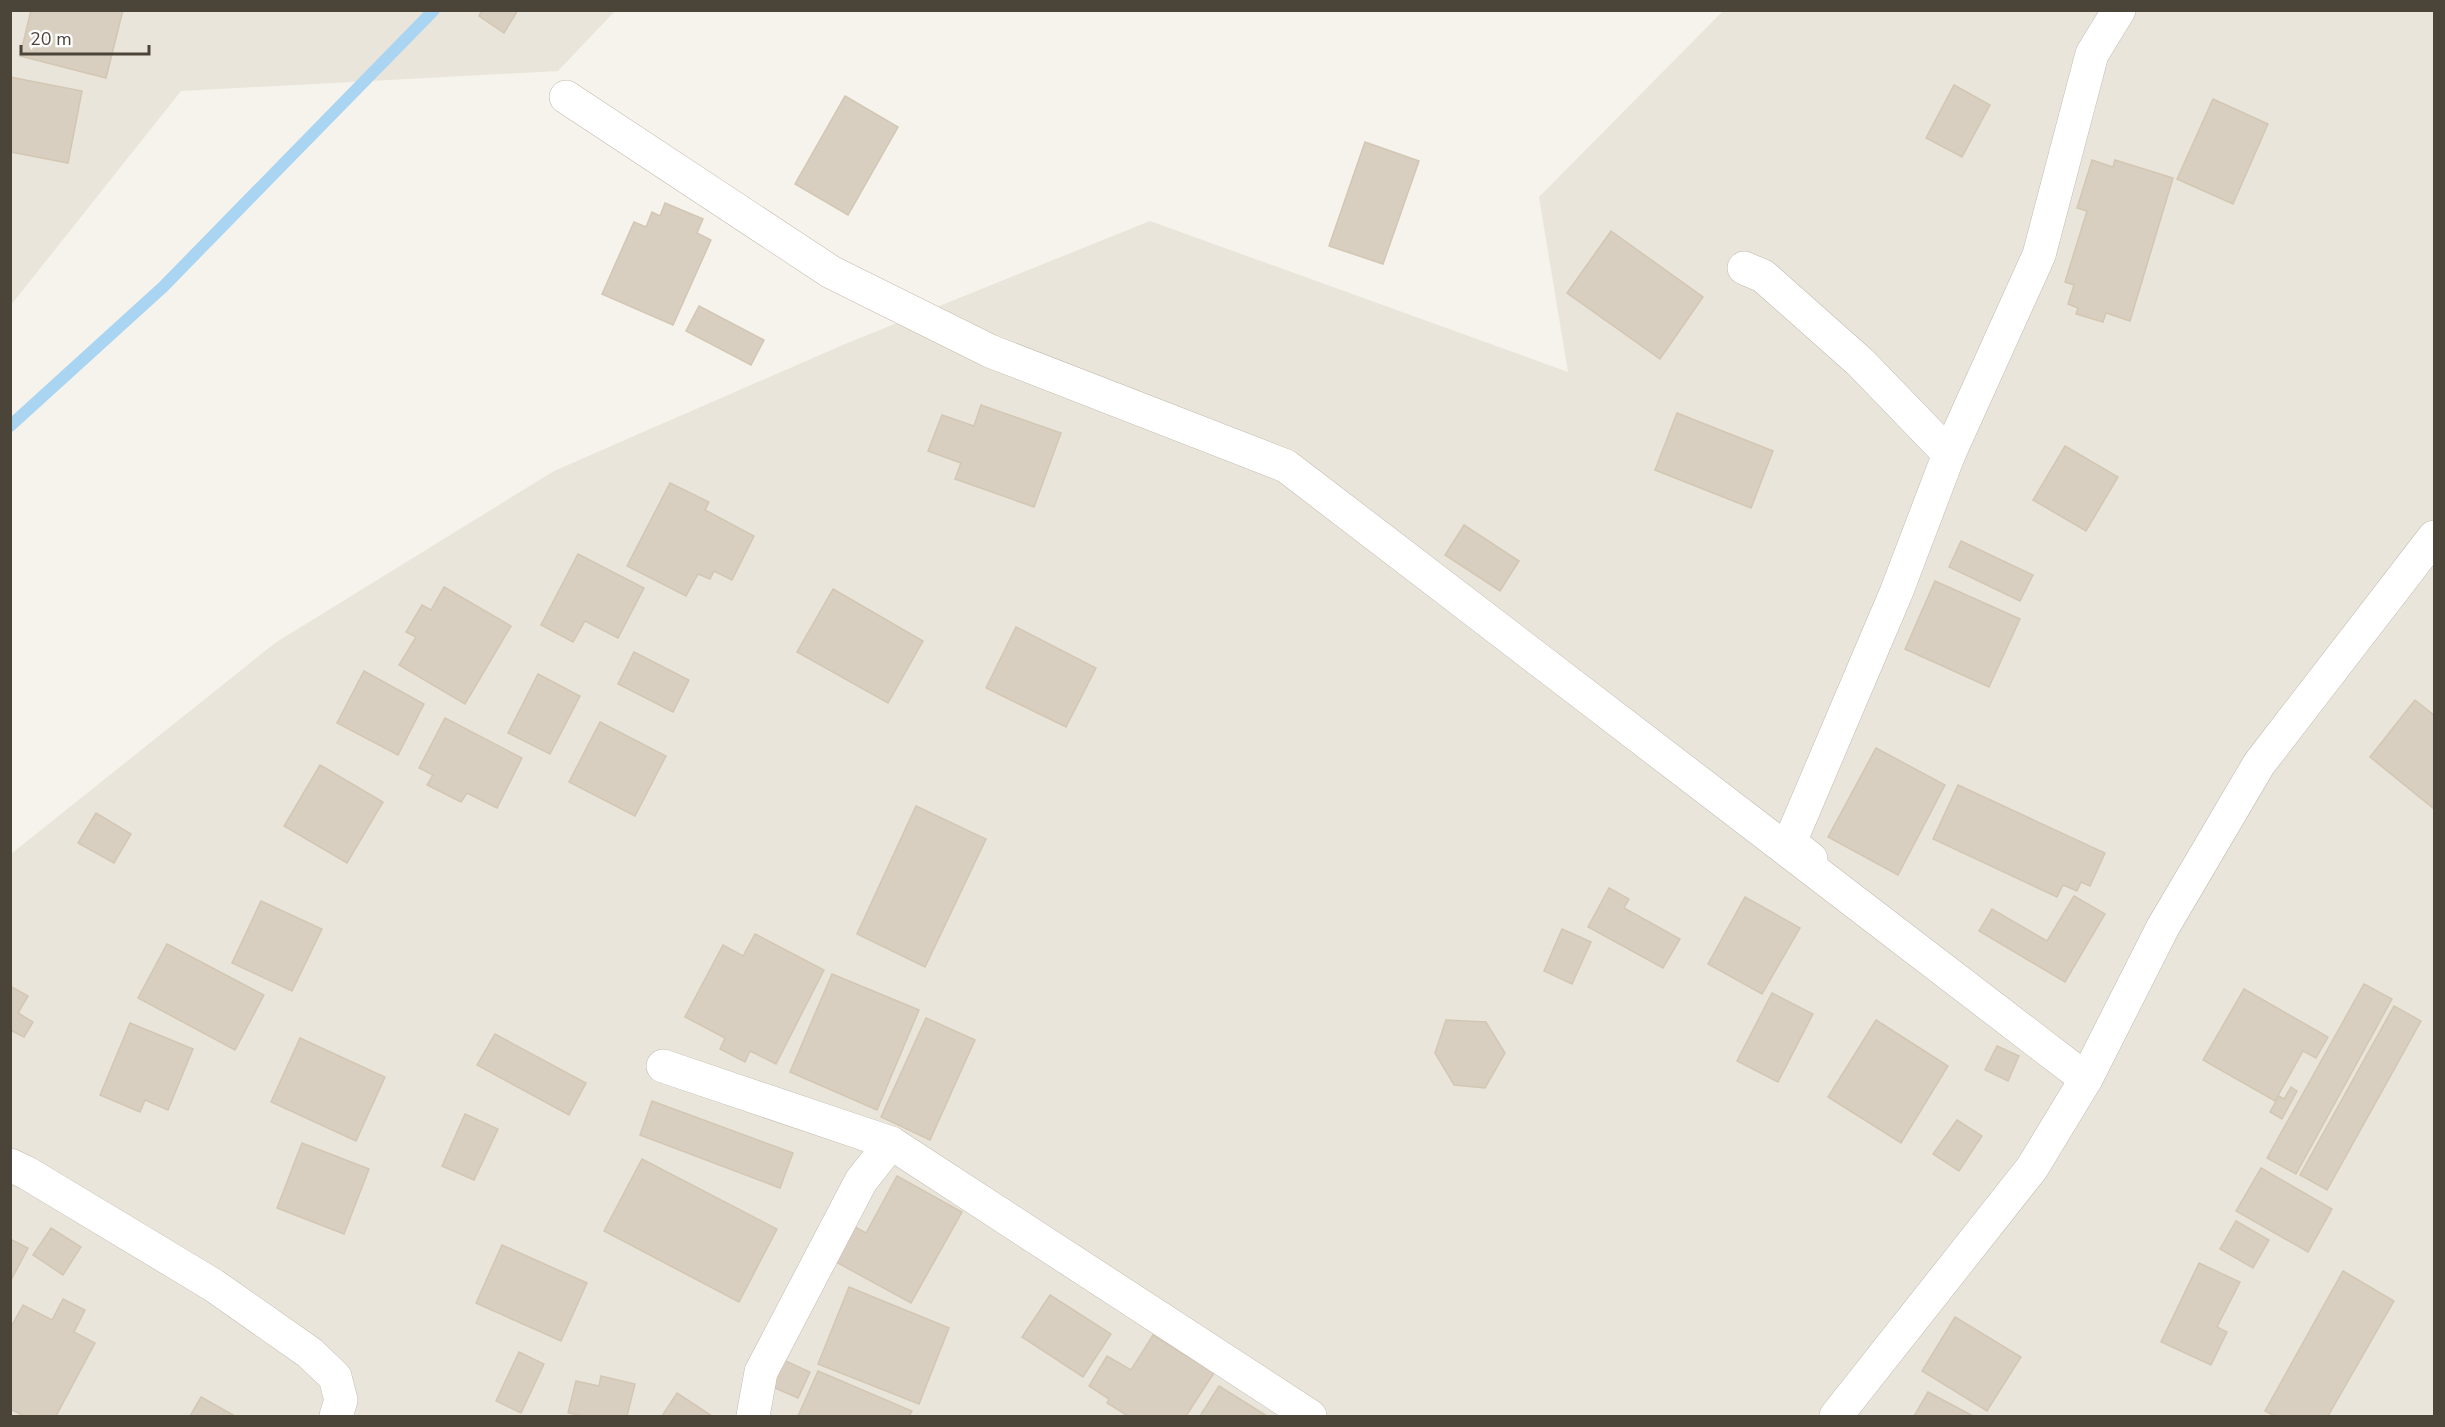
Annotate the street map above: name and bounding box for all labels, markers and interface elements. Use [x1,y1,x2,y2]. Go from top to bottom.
scale bar [21,18,148,56]
text: 20 m [30,27,72,51]

